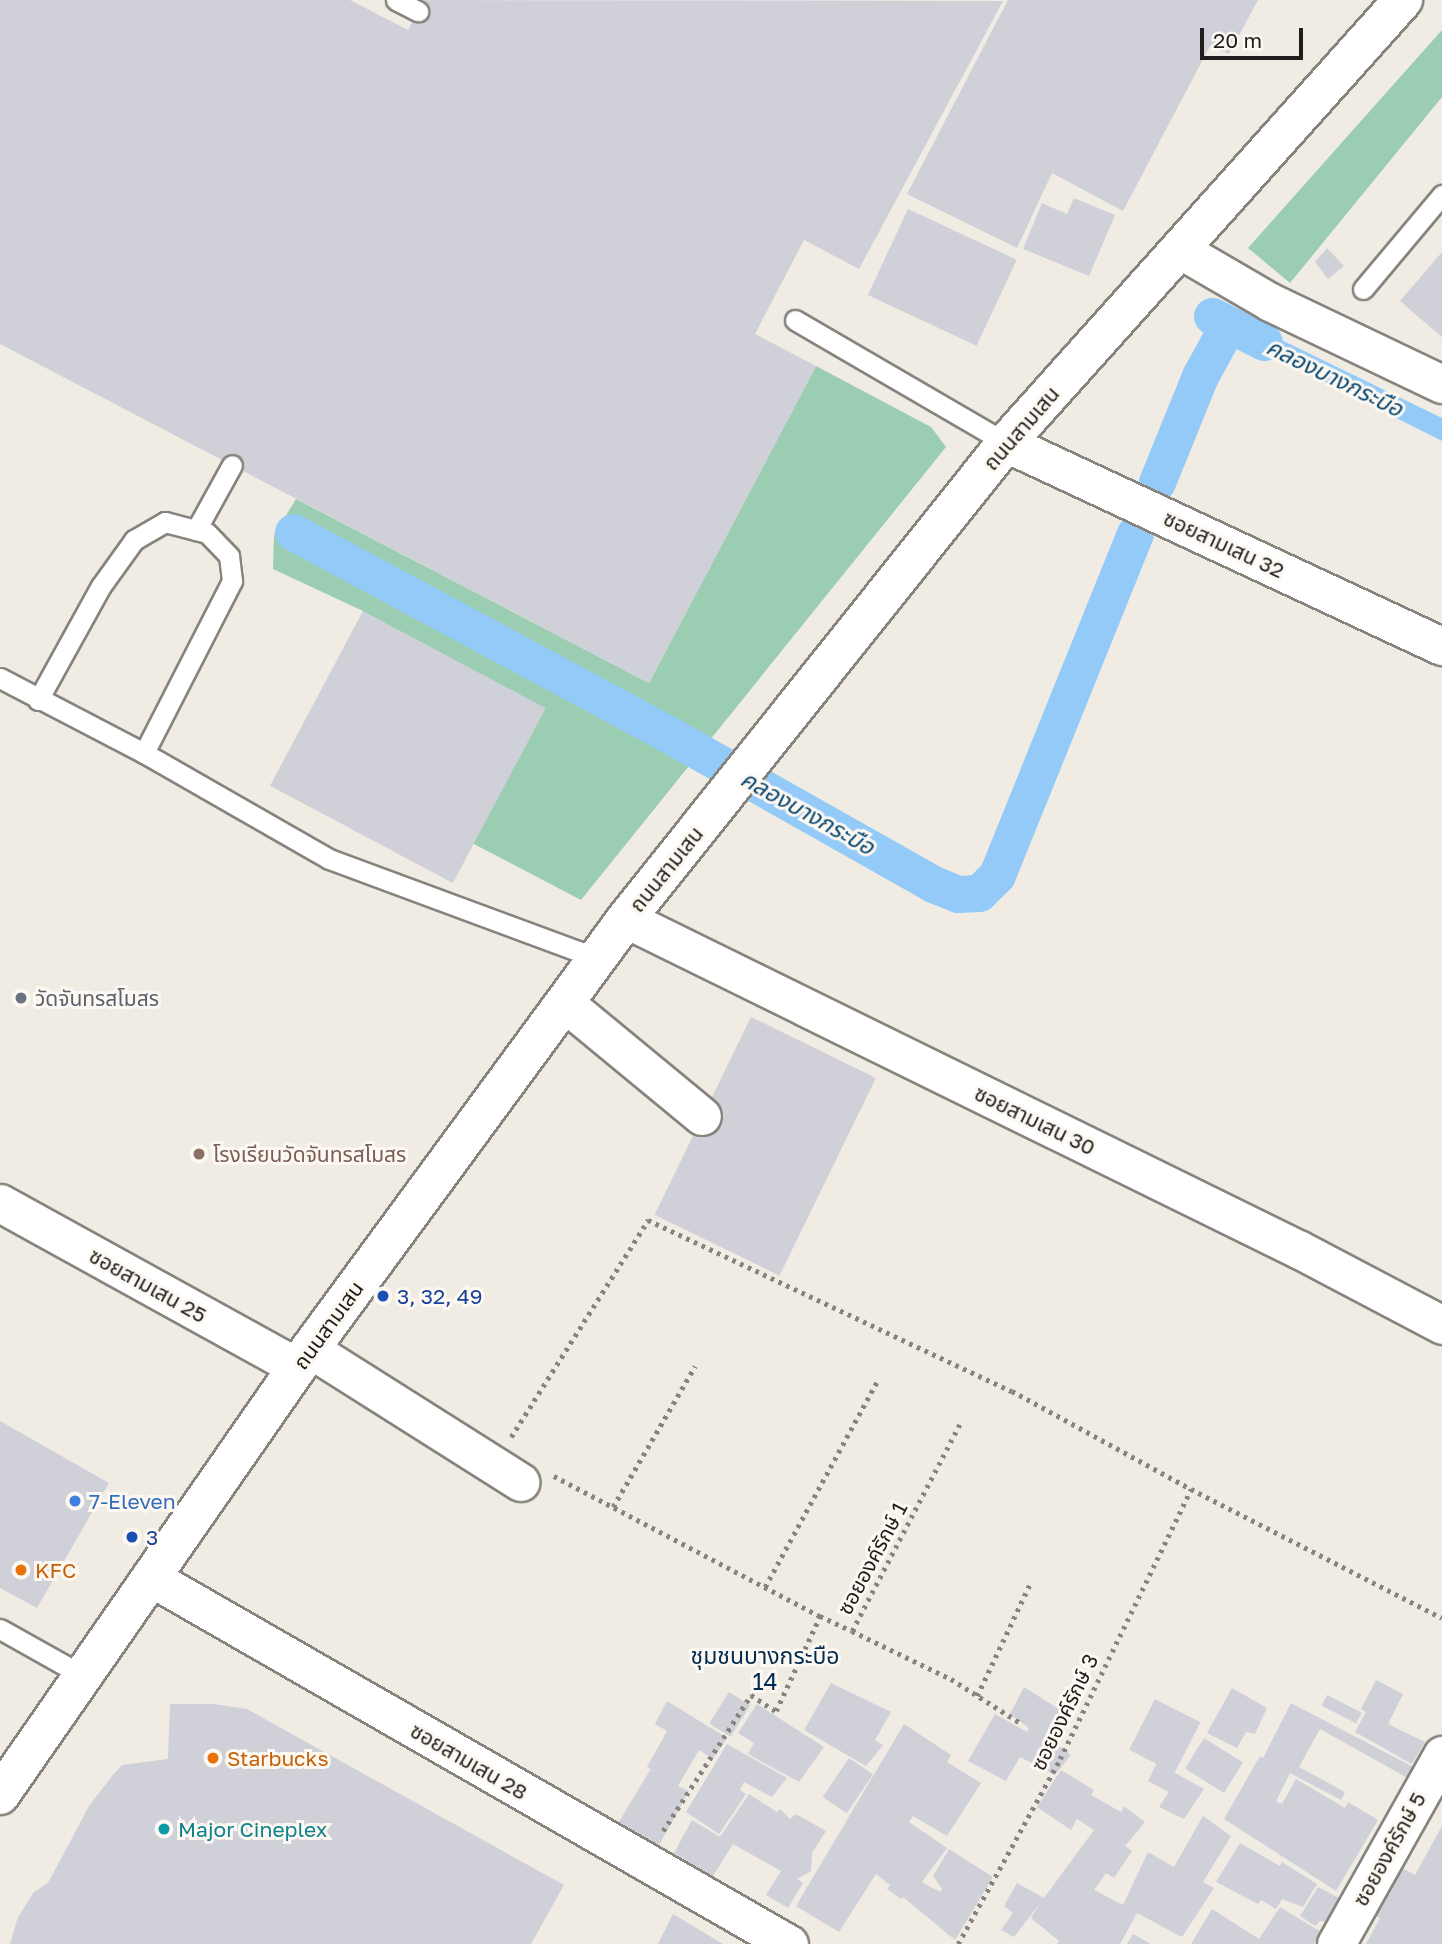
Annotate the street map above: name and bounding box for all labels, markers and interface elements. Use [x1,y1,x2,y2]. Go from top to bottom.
scale bar [1204,14,1307,58]
text: 20 m [1213,27,1262,53]
water label: คลองบางกระบือ [1262,332,1408,422]
street label: ถนนสามเสน [978,381,1064,475]
street label: ซอยสามเสน 32 [1160,505,1288,583]
water label: คลองบางกระบือ [736,764,880,860]
street label: ถนนสามเสน [624,821,708,917]
place label: วัดจันทรสโมสร [35,985,159,1011]
marker: วัดจันทรสโมสร [13,990,29,1006]
street label: ซอยสามเสน 30 [971,1080,1099,1160]
place label: โรงเรียนวัดจันทรสโมสร [213,1141,406,1167]
marker: โรงเรียนวัดจันทรสโมสร [191,1146,207,1162]
street label: ซอยสามเสน 25 [85,1242,211,1328]
street label: ถนนสามเสน [288,1276,368,1374]
place label: 3, 32, 49 [397,1283,482,1309]
marker: 3, 32, 49 [375,1288,391,1304]
place label: 7-Eleven [89,1488,176,1514]
marker: 7-Eleven [67,1493,83,1509]
street label: ซอยองค์รักษ์ 1 [832,1497,912,1619]
place label: 3 [146,1524,158,1550]
marker: 3 [124,1529,140,1545]
place label: KFC [35,1557,76,1583]
marker: KFC [13,1562,29,1578]
district label: ชุมชนบางกระบือ 14 [691,1641,839,1695]
street label: ซอยองค์รักษ์ 3 [1025,1650,1103,1774]
street label: ซอยสามเสน 28 [406,1717,532,1805]
place label: Starbucks [227,1745,329,1771]
marker: Starbucks [205,1750,221,1766]
street label: ซอยองค์รักษ์ 5 [1347,1788,1431,1910]
place label: Major Cineplex [178,1816,327,1842]
marker: Major Cineplex [156,1821,172,1837]

